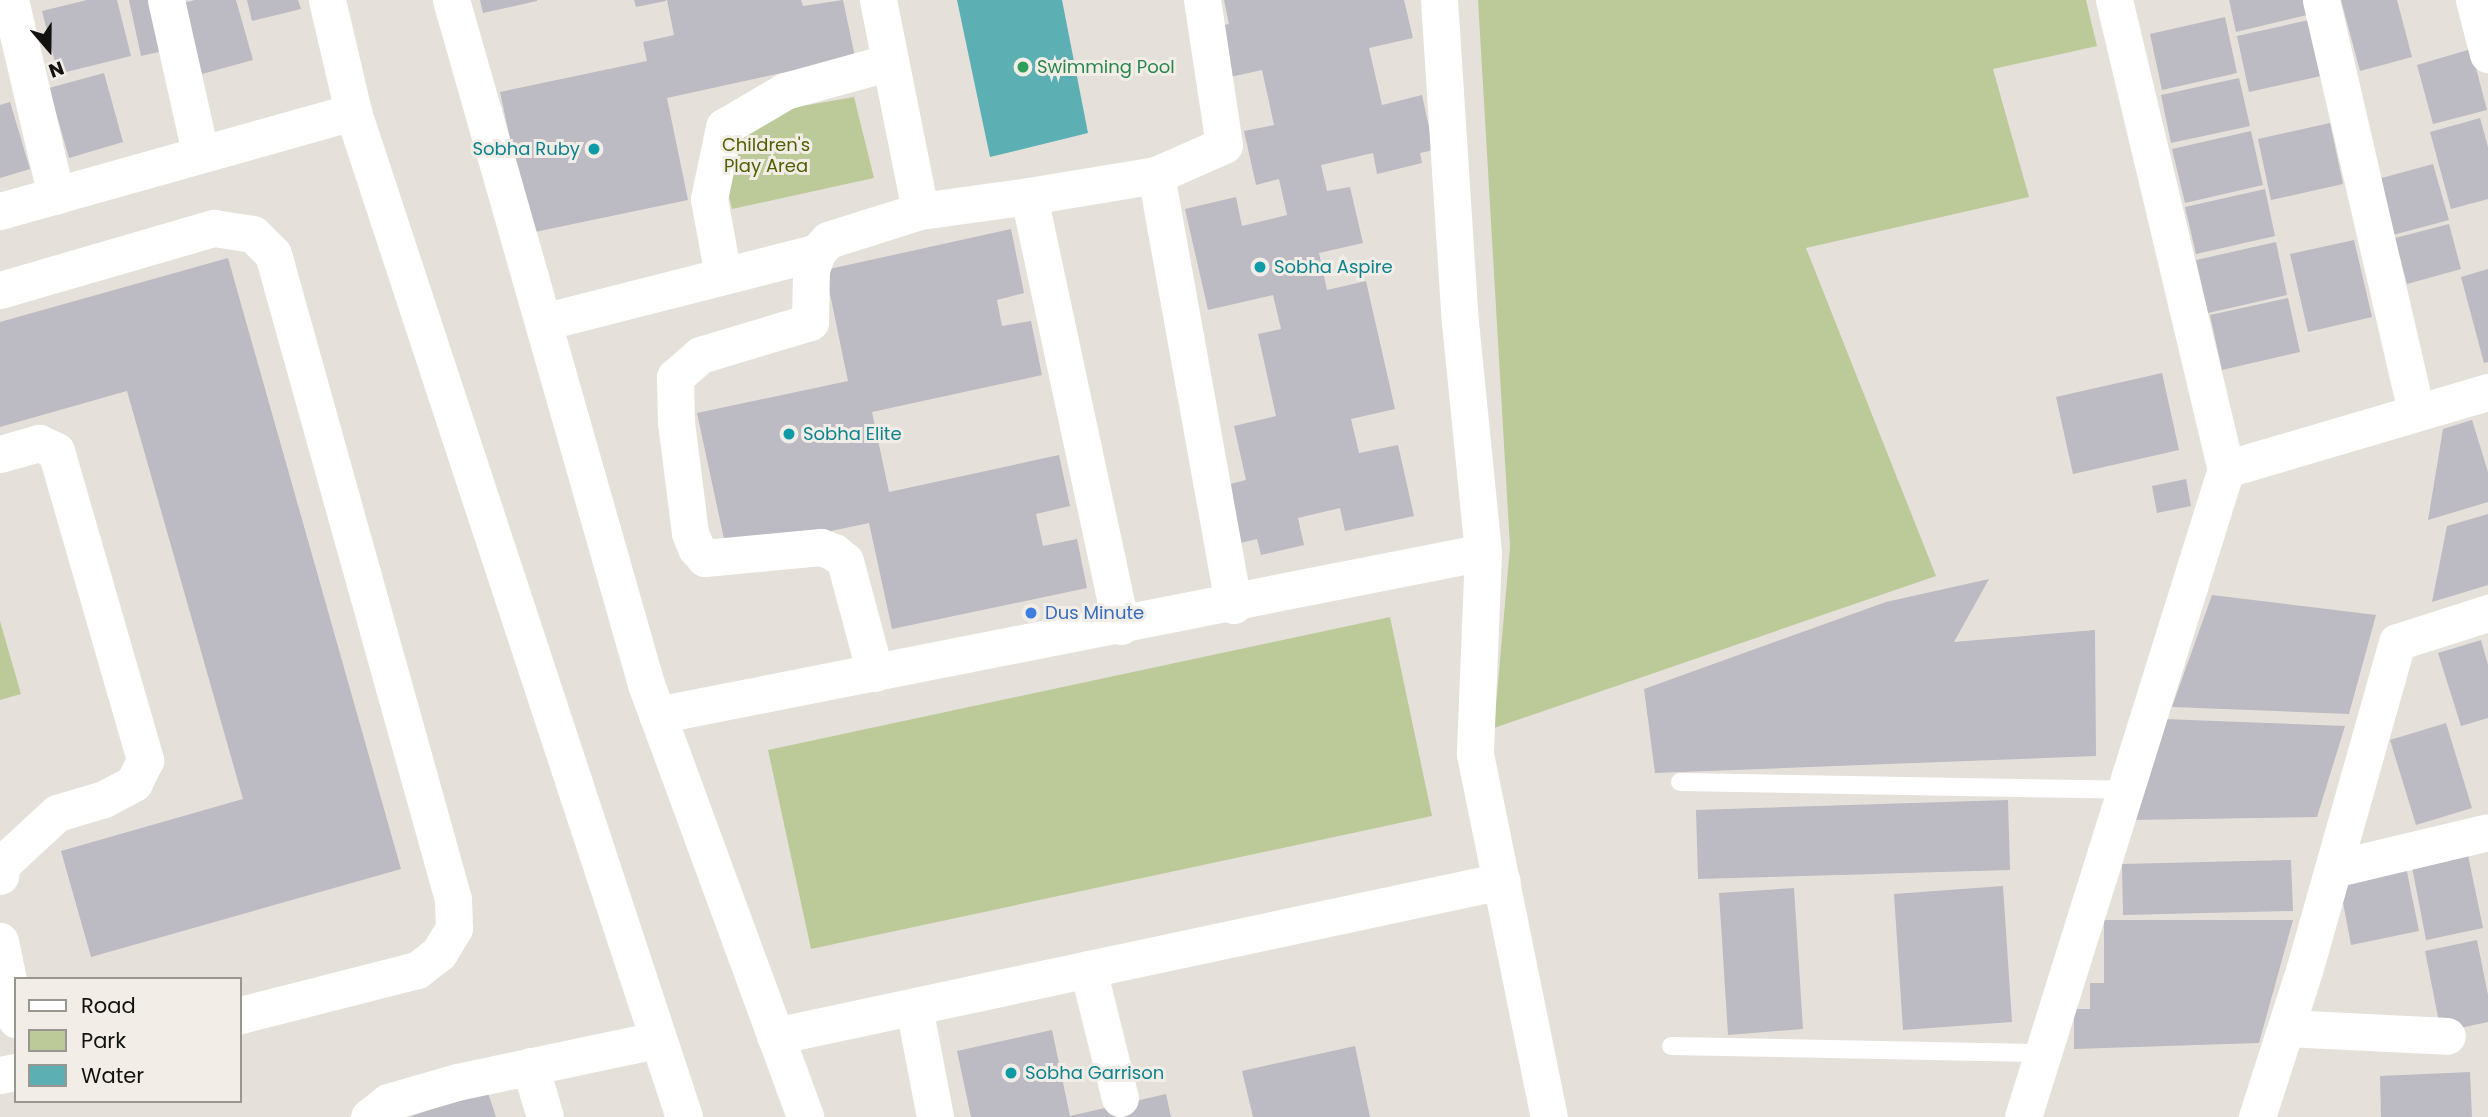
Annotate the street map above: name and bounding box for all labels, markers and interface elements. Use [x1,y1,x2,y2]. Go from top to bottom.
north arrow [14,14,84,84]
text: N [45,54,68,84]
place label: Swimming Pool [1037,56,1175,78]
marker: Swimming Pool [1015,59,1031,75]
park label: Children's Play Area [722,135,810,178]
place label: Sobha Ruby [472,138,580,160]
marker: Sobha Ruby [586,141,602,157]
place label: Sobha Aspire [1274,256,1393,278]
marker: Sobha Aspire [1252,259,1268,275]
place label: Sobha Elite [803,423,902,445]
marker: Sobha Elite [781,426,797,442]
place label: Dus Minute [1045,602,1144,624]
marker: Dus Minute [1023,605,1039,621]
legend [14,977,242,1103]
text: Road [81,991,136,1020]
text: Park [81,1026,126,1055]
text: Water [81,1061,144,1090]
place label: Sobha Garrison [1025,1062,1164,1084]
marker: Sobha Garrison [1003,1065,1019,1081]

